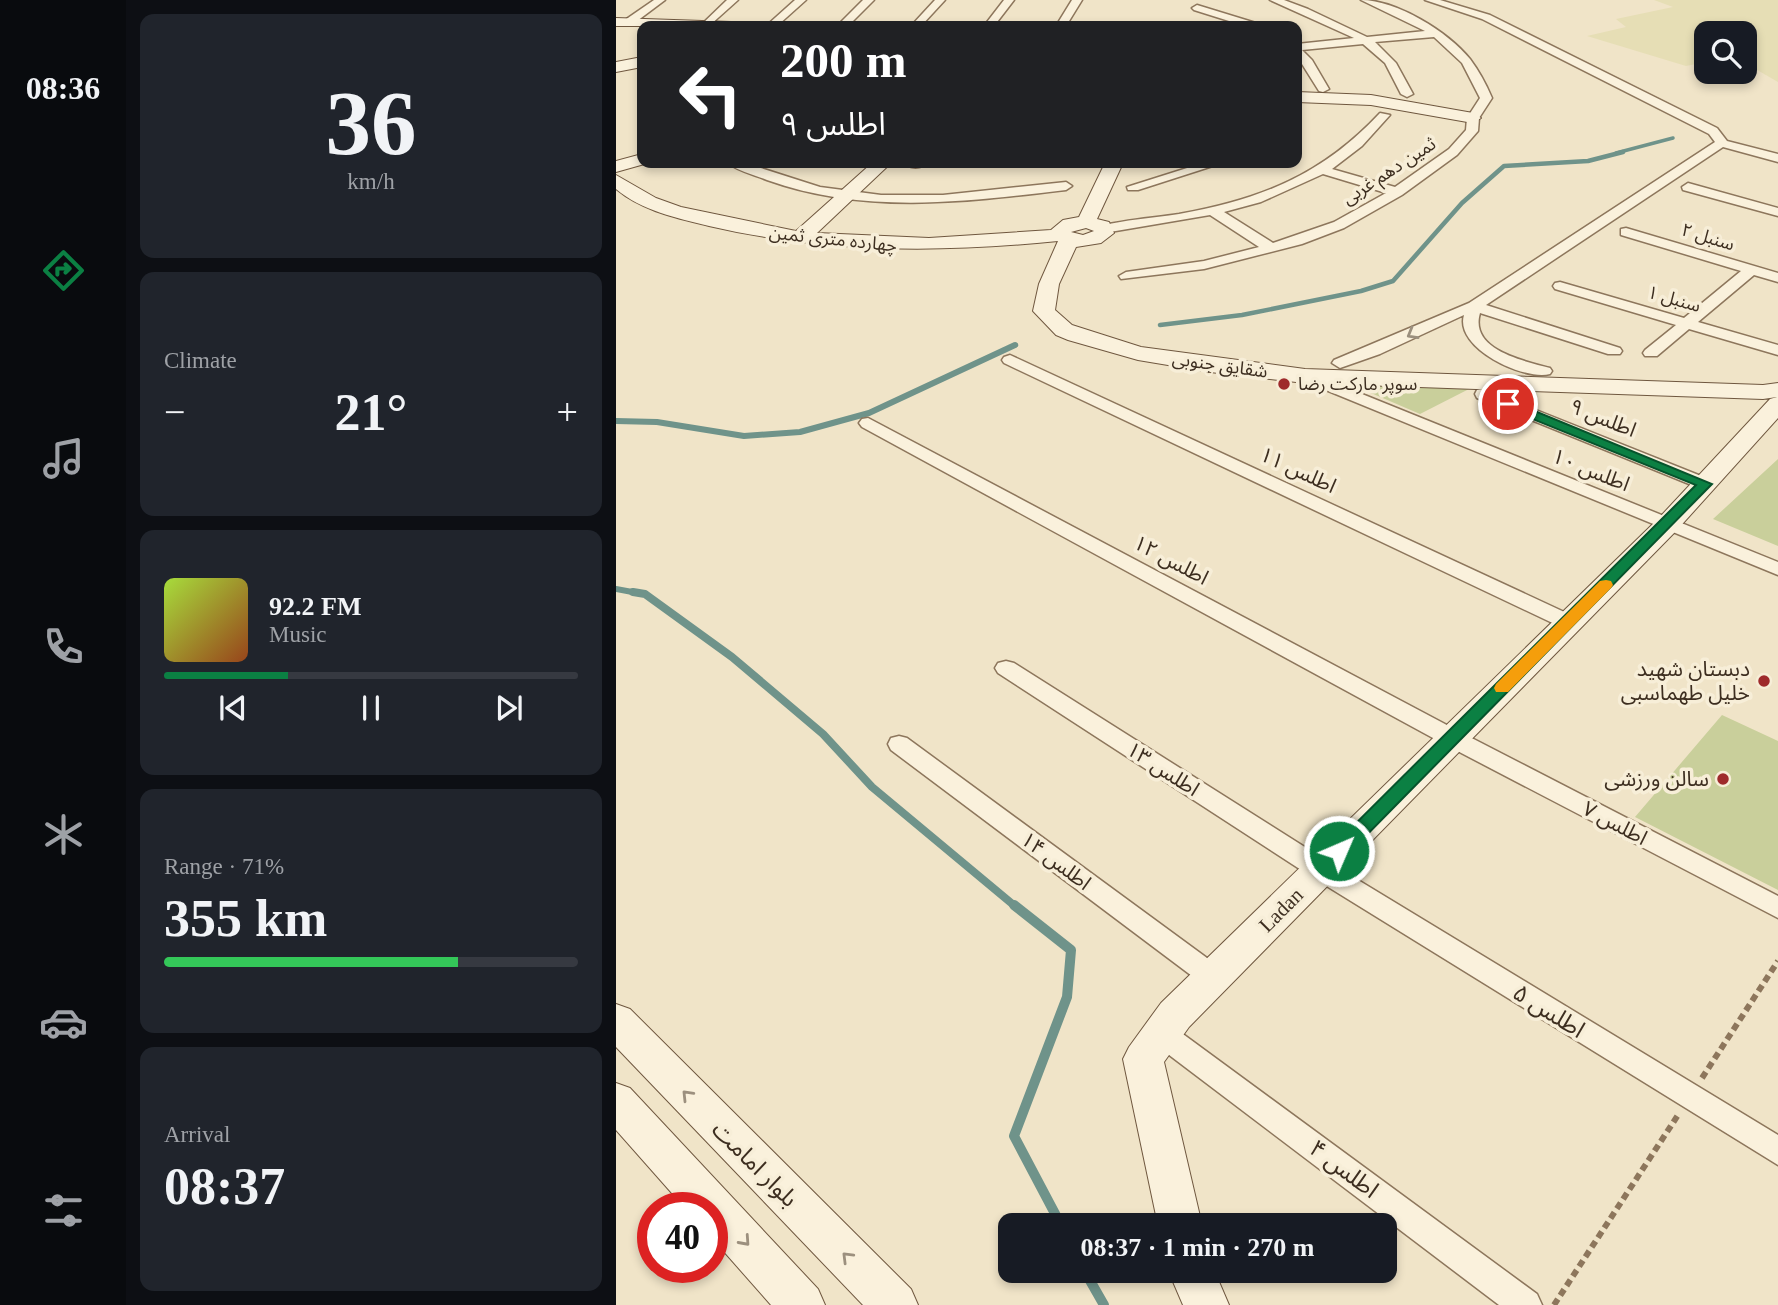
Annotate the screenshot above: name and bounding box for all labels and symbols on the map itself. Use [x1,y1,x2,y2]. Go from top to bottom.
street label: ثمین دهم غربی [1339,133,1441,211]
street label: سنبل ۲ [1679,219,1737,255]
street label: چهارده متری ثمین [768,222,898,257]
street label: سنبل ۱ [1645,282,1703,317]
one-way arrow [1407,326,1420,339]
street label: شقایق جنوبی [1171,348,1269,383]
place label: سوپر مارکت رضا [1298,374,1417,395]
pin [1478,374,1538,434]
marker: سوپر مارکت رضا [1276,376,1292,392]
street label: اطلس ۹ [1566,394,1640,442]
street label: اطلس ۱۱ [1256,442,1340,498]
street label: اطلس ۱۰ [1549,444,1633,496]
street label: اطلس ۱۲ [1129,530,1213,590]
place label: دبستان شهید خلیل طهماسبی [1621,657,1750,705]
marker: دبستان شهید خلیل طهماسبی [1756,673,1772,689]
street label: اطلس ۱۳ [1122,737,1204,801]
place label: سالن ورزشی [1604,767,1709,791]
marker: سالن ورزشی [1715,771,1731,787]
street label: اطلس ۷ [1579,796,1651,850]
position arrow [1302,814,1376,888]
street label: اطلس ۱۴ [1016,827,1096,895]
street label: Ladan [1254,883,1308,937]
street label: اطلس ۵ [1508,979,1590,1043]
one-way arrow [683,1090,696,1103]
street label: بلوار امامت [706,1116,803,1213]
street label: اطلس ۴ [1304,1135,1384,1203]
speed limit sign: 40 [637,1192,728,1283]
one-way arrow [737,1233,749,1246]
one-way arrow [843,1252,856,1265]

